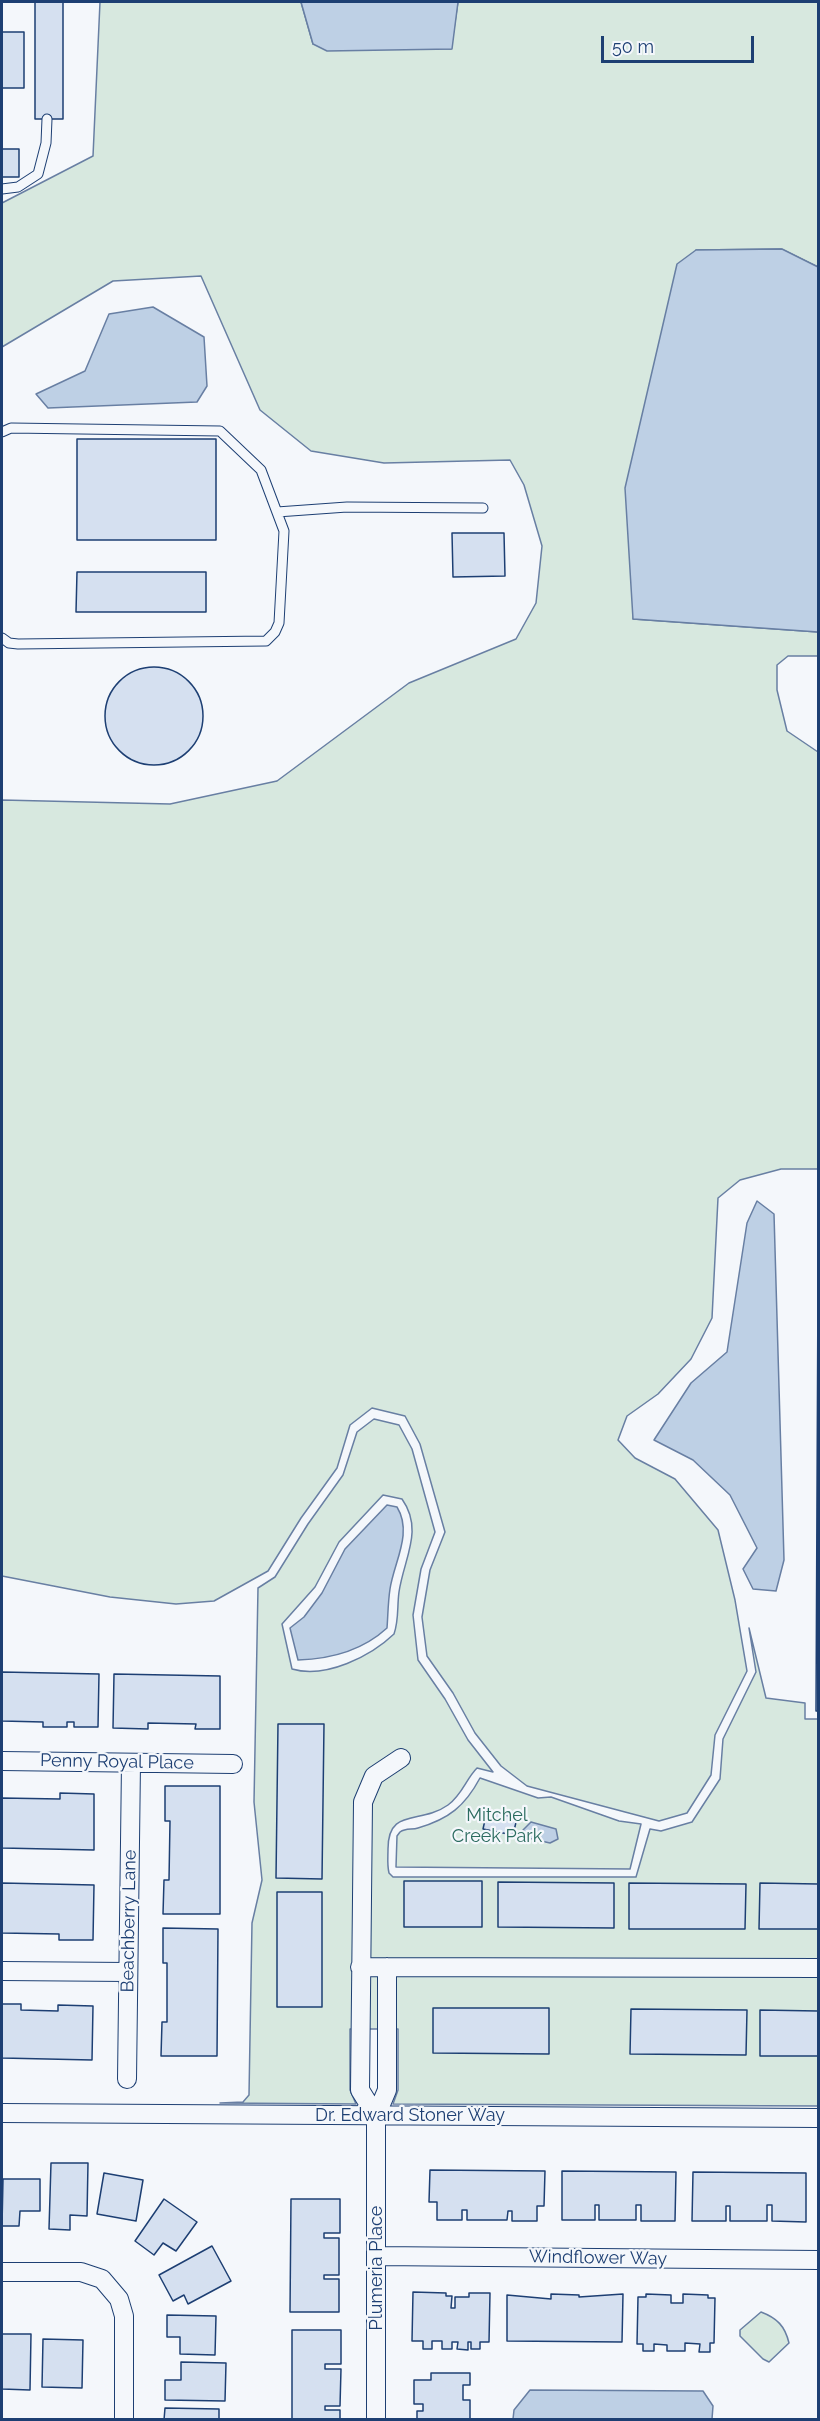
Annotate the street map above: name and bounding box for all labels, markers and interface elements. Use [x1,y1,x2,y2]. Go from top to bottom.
scale bar [604,24,757,62]
text: 50 m [612,36,654,57]
street label: Penny Royal Place [40,1750,194,1774]
park label: Mitchel Creek Park [452,1805,542,1848]
street label: Beachberry Lane [117,1849,141,1993]
street label: Dr. Edward Stoner Way [315,2105,505,2127]
street label: Plumeria Place [366,2206,388,2330]
street label: Windflower Way [529,2246,667,2270]

